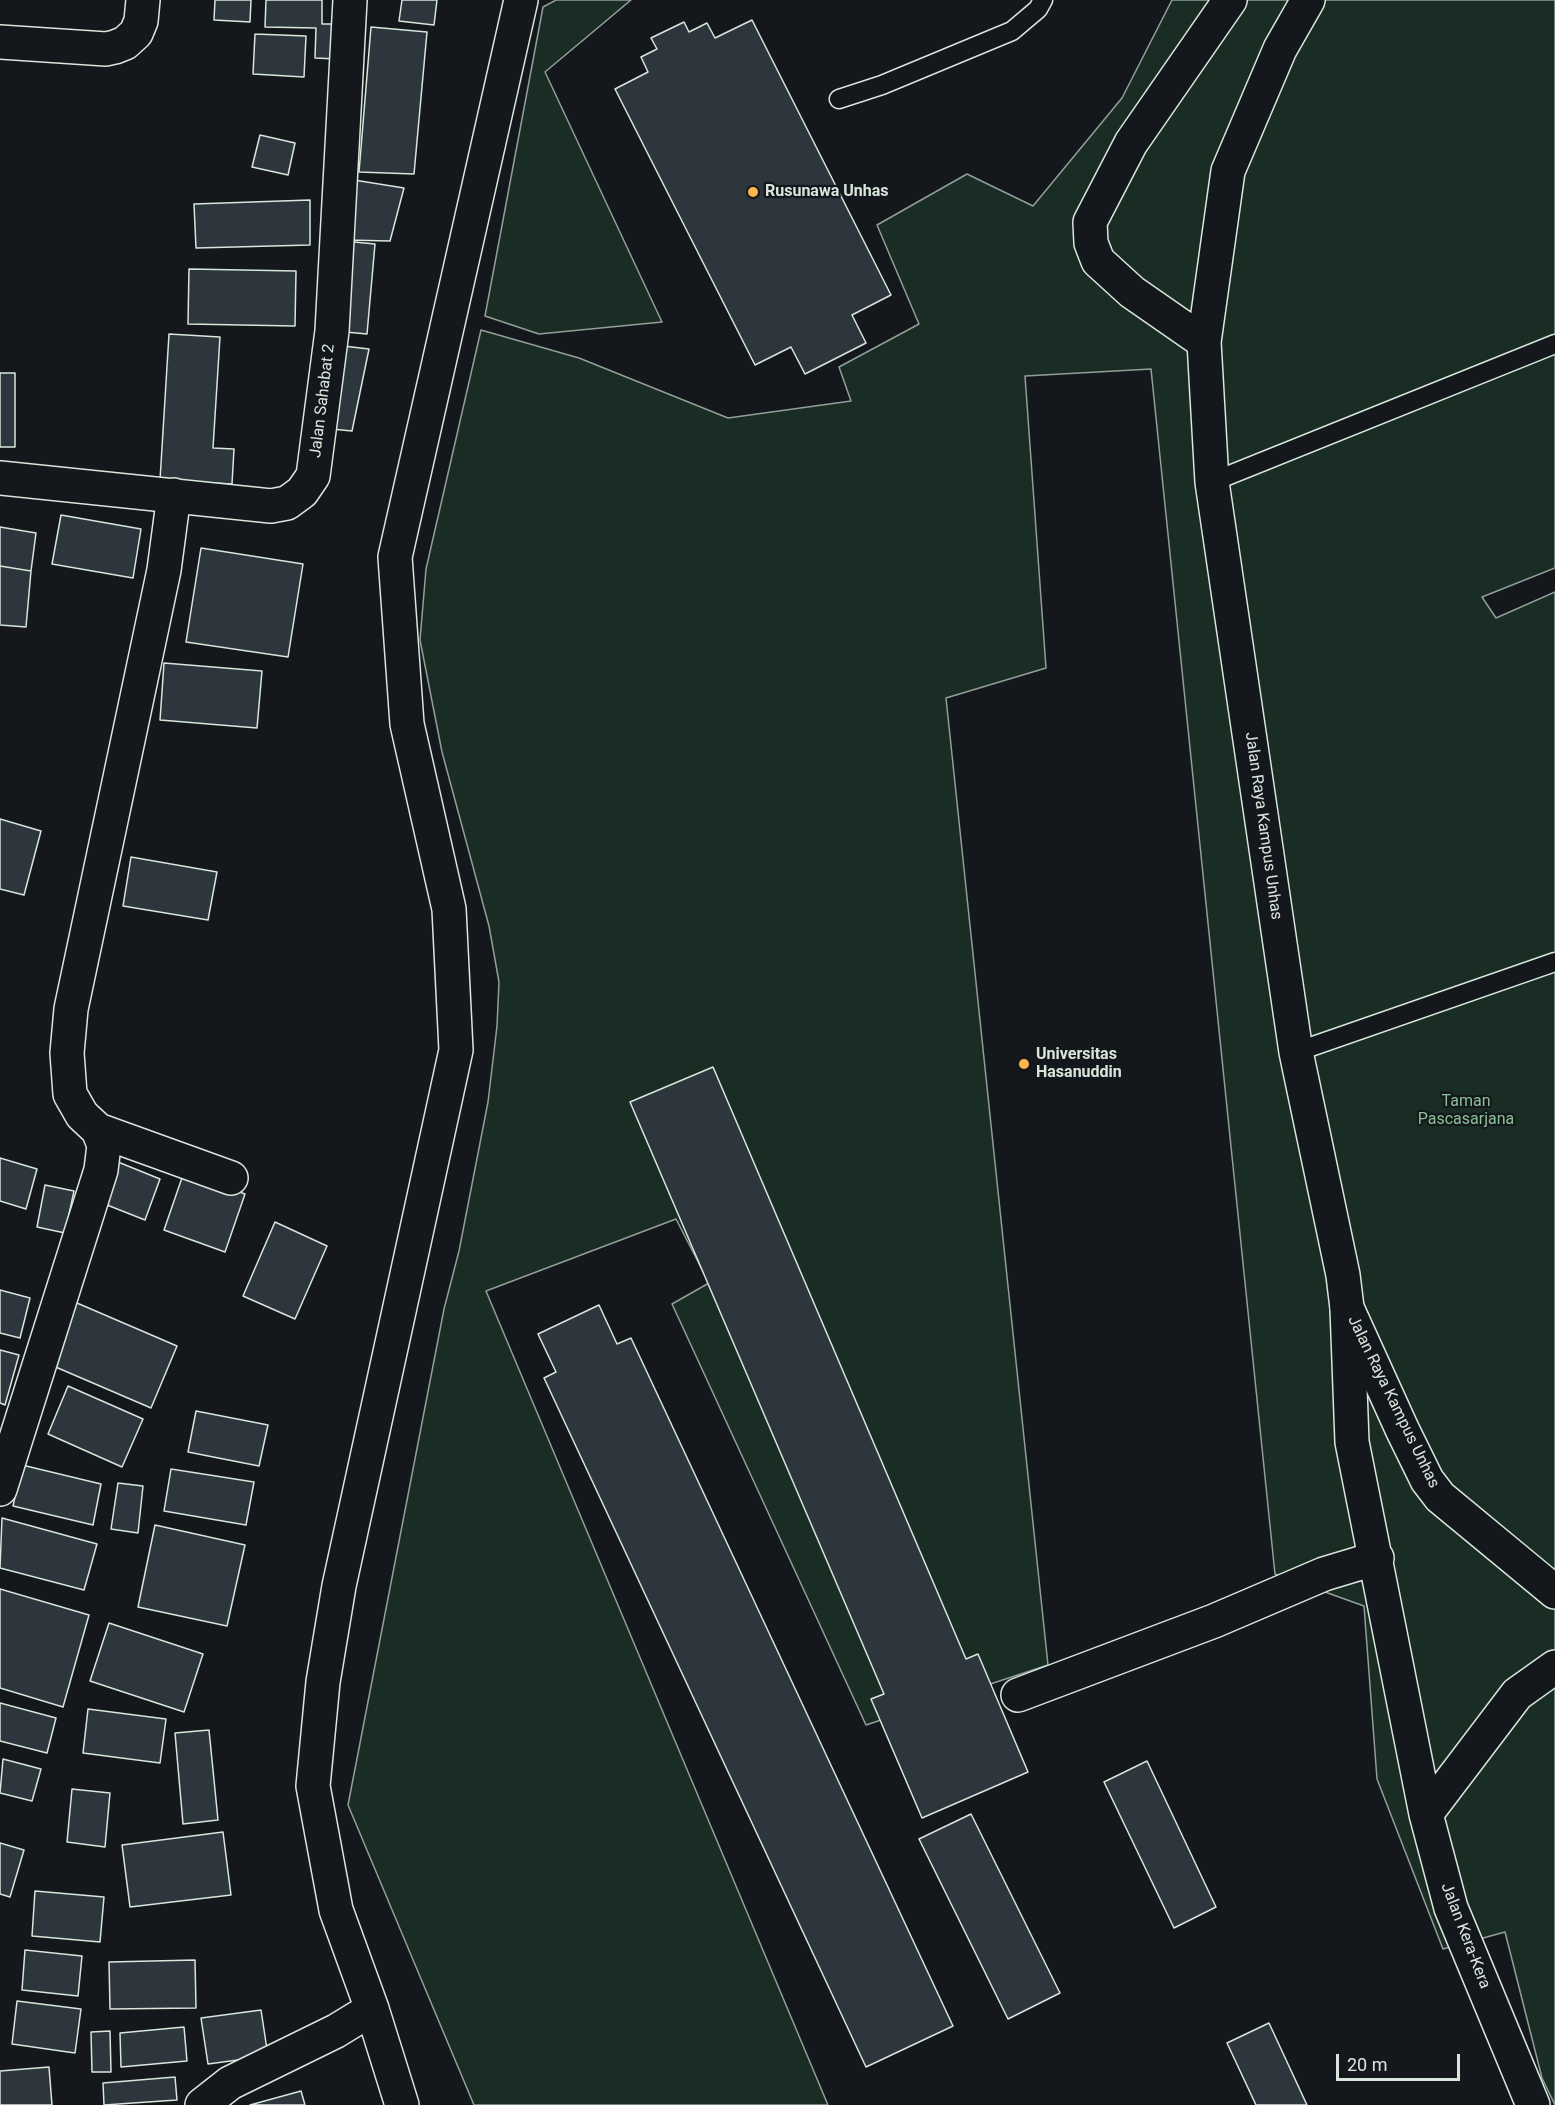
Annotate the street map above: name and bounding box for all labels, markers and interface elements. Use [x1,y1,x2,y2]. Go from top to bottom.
place label: Rusunawa Unhas [765,182,888,202]
marker: Rusunawa Unhas [746,185,760,199]
street label: Jalan Sahabat 2 [306,343,340,459]
street label: Jalan Raya Kampus Unhas [1240,731,1286,921]
place label: Universitas Hasanuddin [1036,1045,1122,1083]
marker: Universitas Hasanuddin [1017,1057,1031,1071]
park label: Taman Pascasarjana [1418,1092,1514,1130]
street label: Jalan Raya Kampus Unhas [1343,1313,1443,1491]
street label: Jalan Kera-Kera [1436,1880,1494,1992]
scale bar [1339,2042,1464,2080]
text: 20 m [1347,2054,1387,2075]

